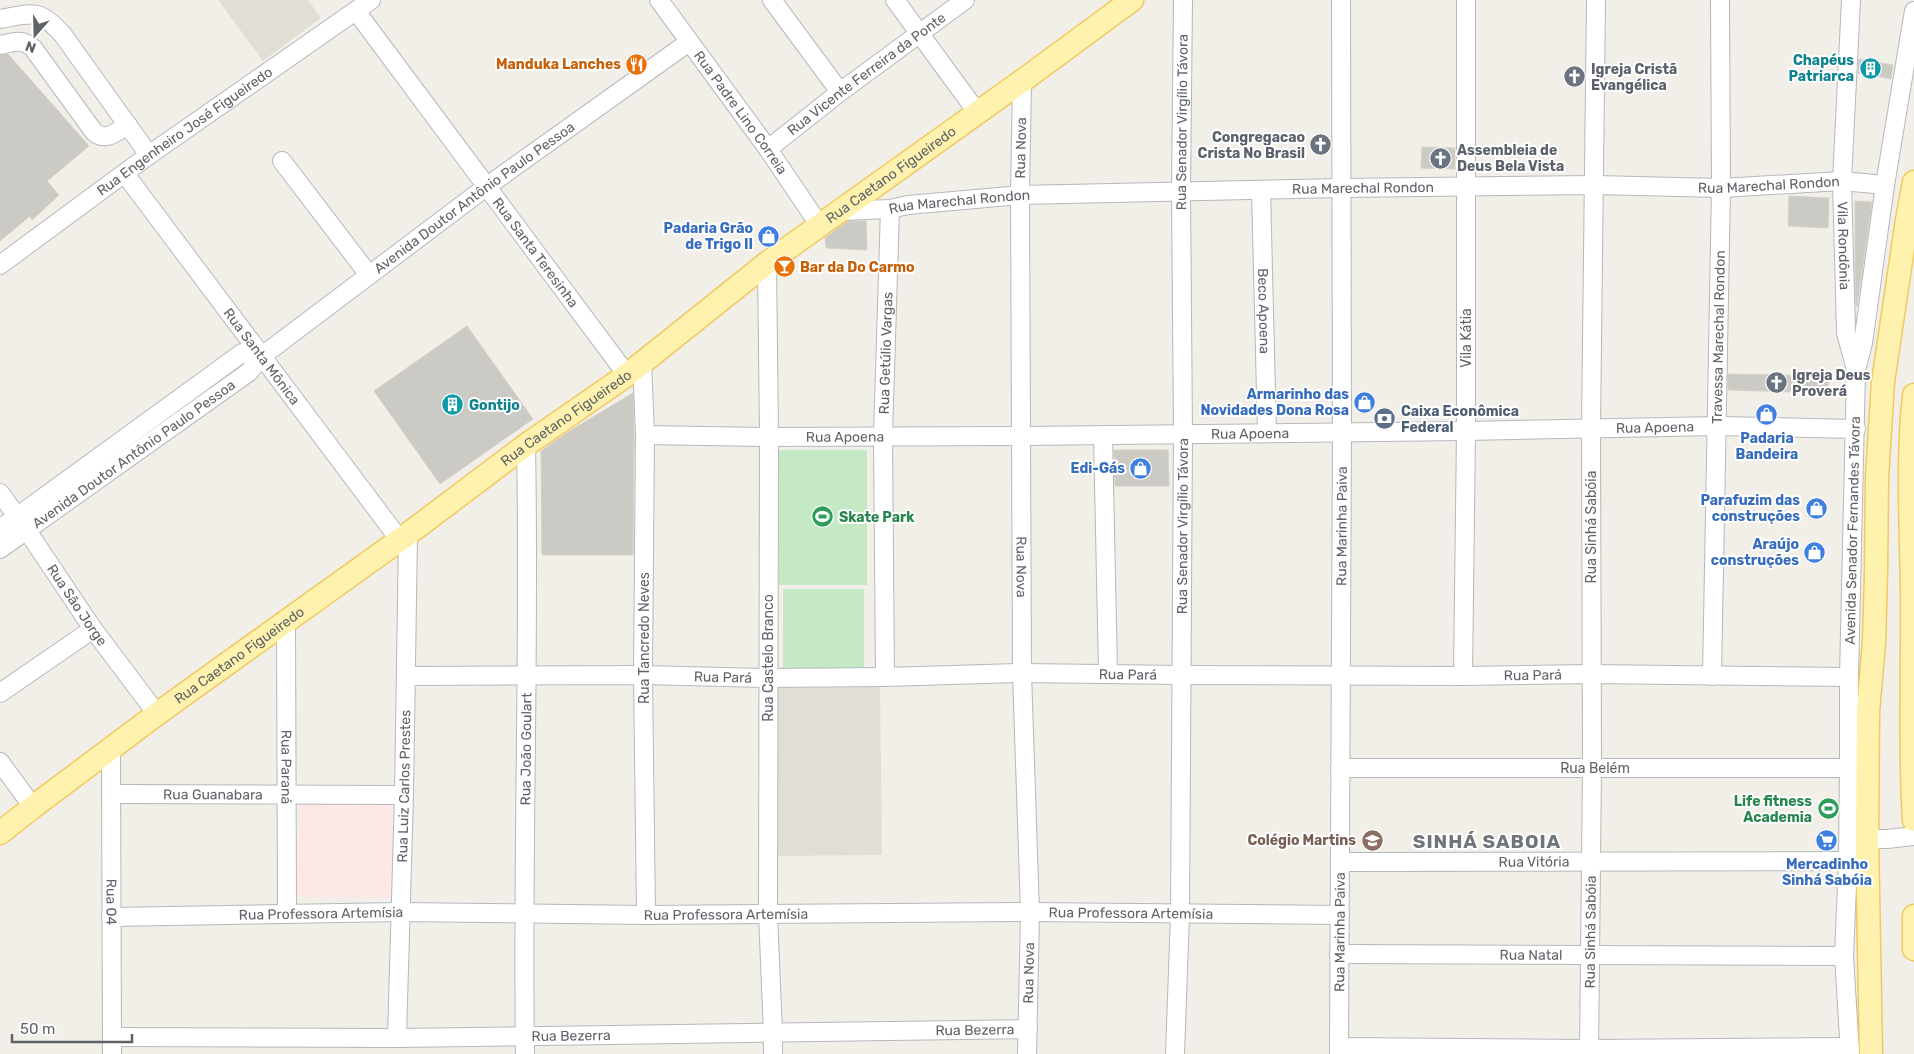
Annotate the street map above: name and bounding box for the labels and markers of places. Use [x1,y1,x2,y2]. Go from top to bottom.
restaurant icon: Manduka Lanches [625,52,649,76]
place label: Chapéus Patriarca [1789,52,1854,85]
place label: Manduka Lanches [496,56,621,73]
building icon: Chapéus Patriarca [1858,56,1882,80]
place label: Igreja Cristã Evangélica [1591,61,1677,94]
church icon: Igreja Cristã Evangélica [1563,65,1587,89]
place label: Congregacao Crista No Brasil [1198,129,1305,162]
church icon: Congregacao Crista No Brasil [1309,133,1333,157]
place label: Assembleia de Deus Bela Vista [1457,142,1564,175]
church icon: Assembleia de Deus Bela Vista [1429,146,1453,170]
place label: Padaria Grão de Trigo II [664,220,753,253]
shop icon: Padaria Grão de Trigo II [757,224,781,248]
bar icon: Bar da Do Carmo [772,255,796,279]
place label: Bar da Do Carmo [800,259,915,276]
place label: Igreja Deus Proverá [1792,367,1871,400]
church icon: Igreja Deus Proverá [1764,371,1788,395]
place label: Armarinho das Novidades Dona Rosa [1200,386,1349,419]
shop icon: Armarinho das Novidades Dona Rosa [1353,390,1377,414]
building icon: Gontijo [441,393,465,417]
place label: Gontijo [469,397,520,414]
place label: Caixa Econômica Federal [1401,403,1519,436]
shop icon: Padaria Bandeira [1755,403,1779,427]
bank icon: Caixa Econômica Federal [1373,407,1397,431]
place label: Padaria Bandeira [1736,430,1798,463]
shop icon: Edi-Gás [1129,456,1153,480]
place label: Edi-Gás [1070,460,1125,477]
place label: Parafuzim das construções [1700,492,1800,525]
shop icon: Parafuzim das construções [1804,496,1828,520]
sports icon: Skate Park [811,505,835,529]
place label: Skate Park [839,509,915,526]
place label: Araújo construções [1711,536,1799,569]
shop icon: Araújo construções [1803,540,1827,564]
place label: Life fitness Academia [1734,793,1812,826]
sports icon: Life fitness Academia [1816,797,1840,821]
school or university icon: Colégio Martins [1360,828,1384,852]
supermarket icon: Mercadinho Sinhá Sabóia [1815,829,1839,853]
place label: Colégio Martins [1247,832,1356,849]
place label: Mercadinho Sinhá Sabóia [1782,856,1872,889]

